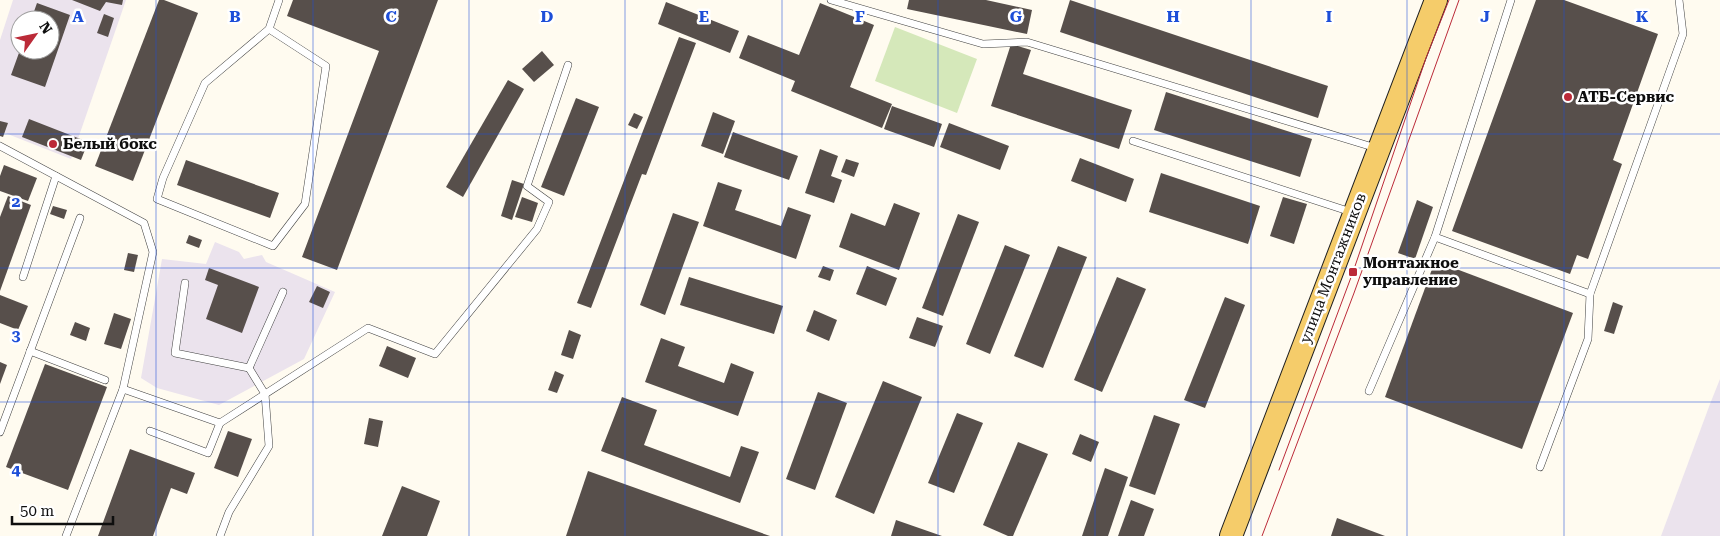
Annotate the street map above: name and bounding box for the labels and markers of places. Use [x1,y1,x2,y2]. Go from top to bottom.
place label: АТБ-Сервис [1578,88,1675,106]
marker: АТБ-Сервис [1562,91,1574,103]
place label: Белый бокс [63,135,157,153]
marker: Белый бокс [47,138,59,150]
place label: Монтажное управление [1363,254,1459,289]
marker: Монтажное управление [1347,266,1359,278]

